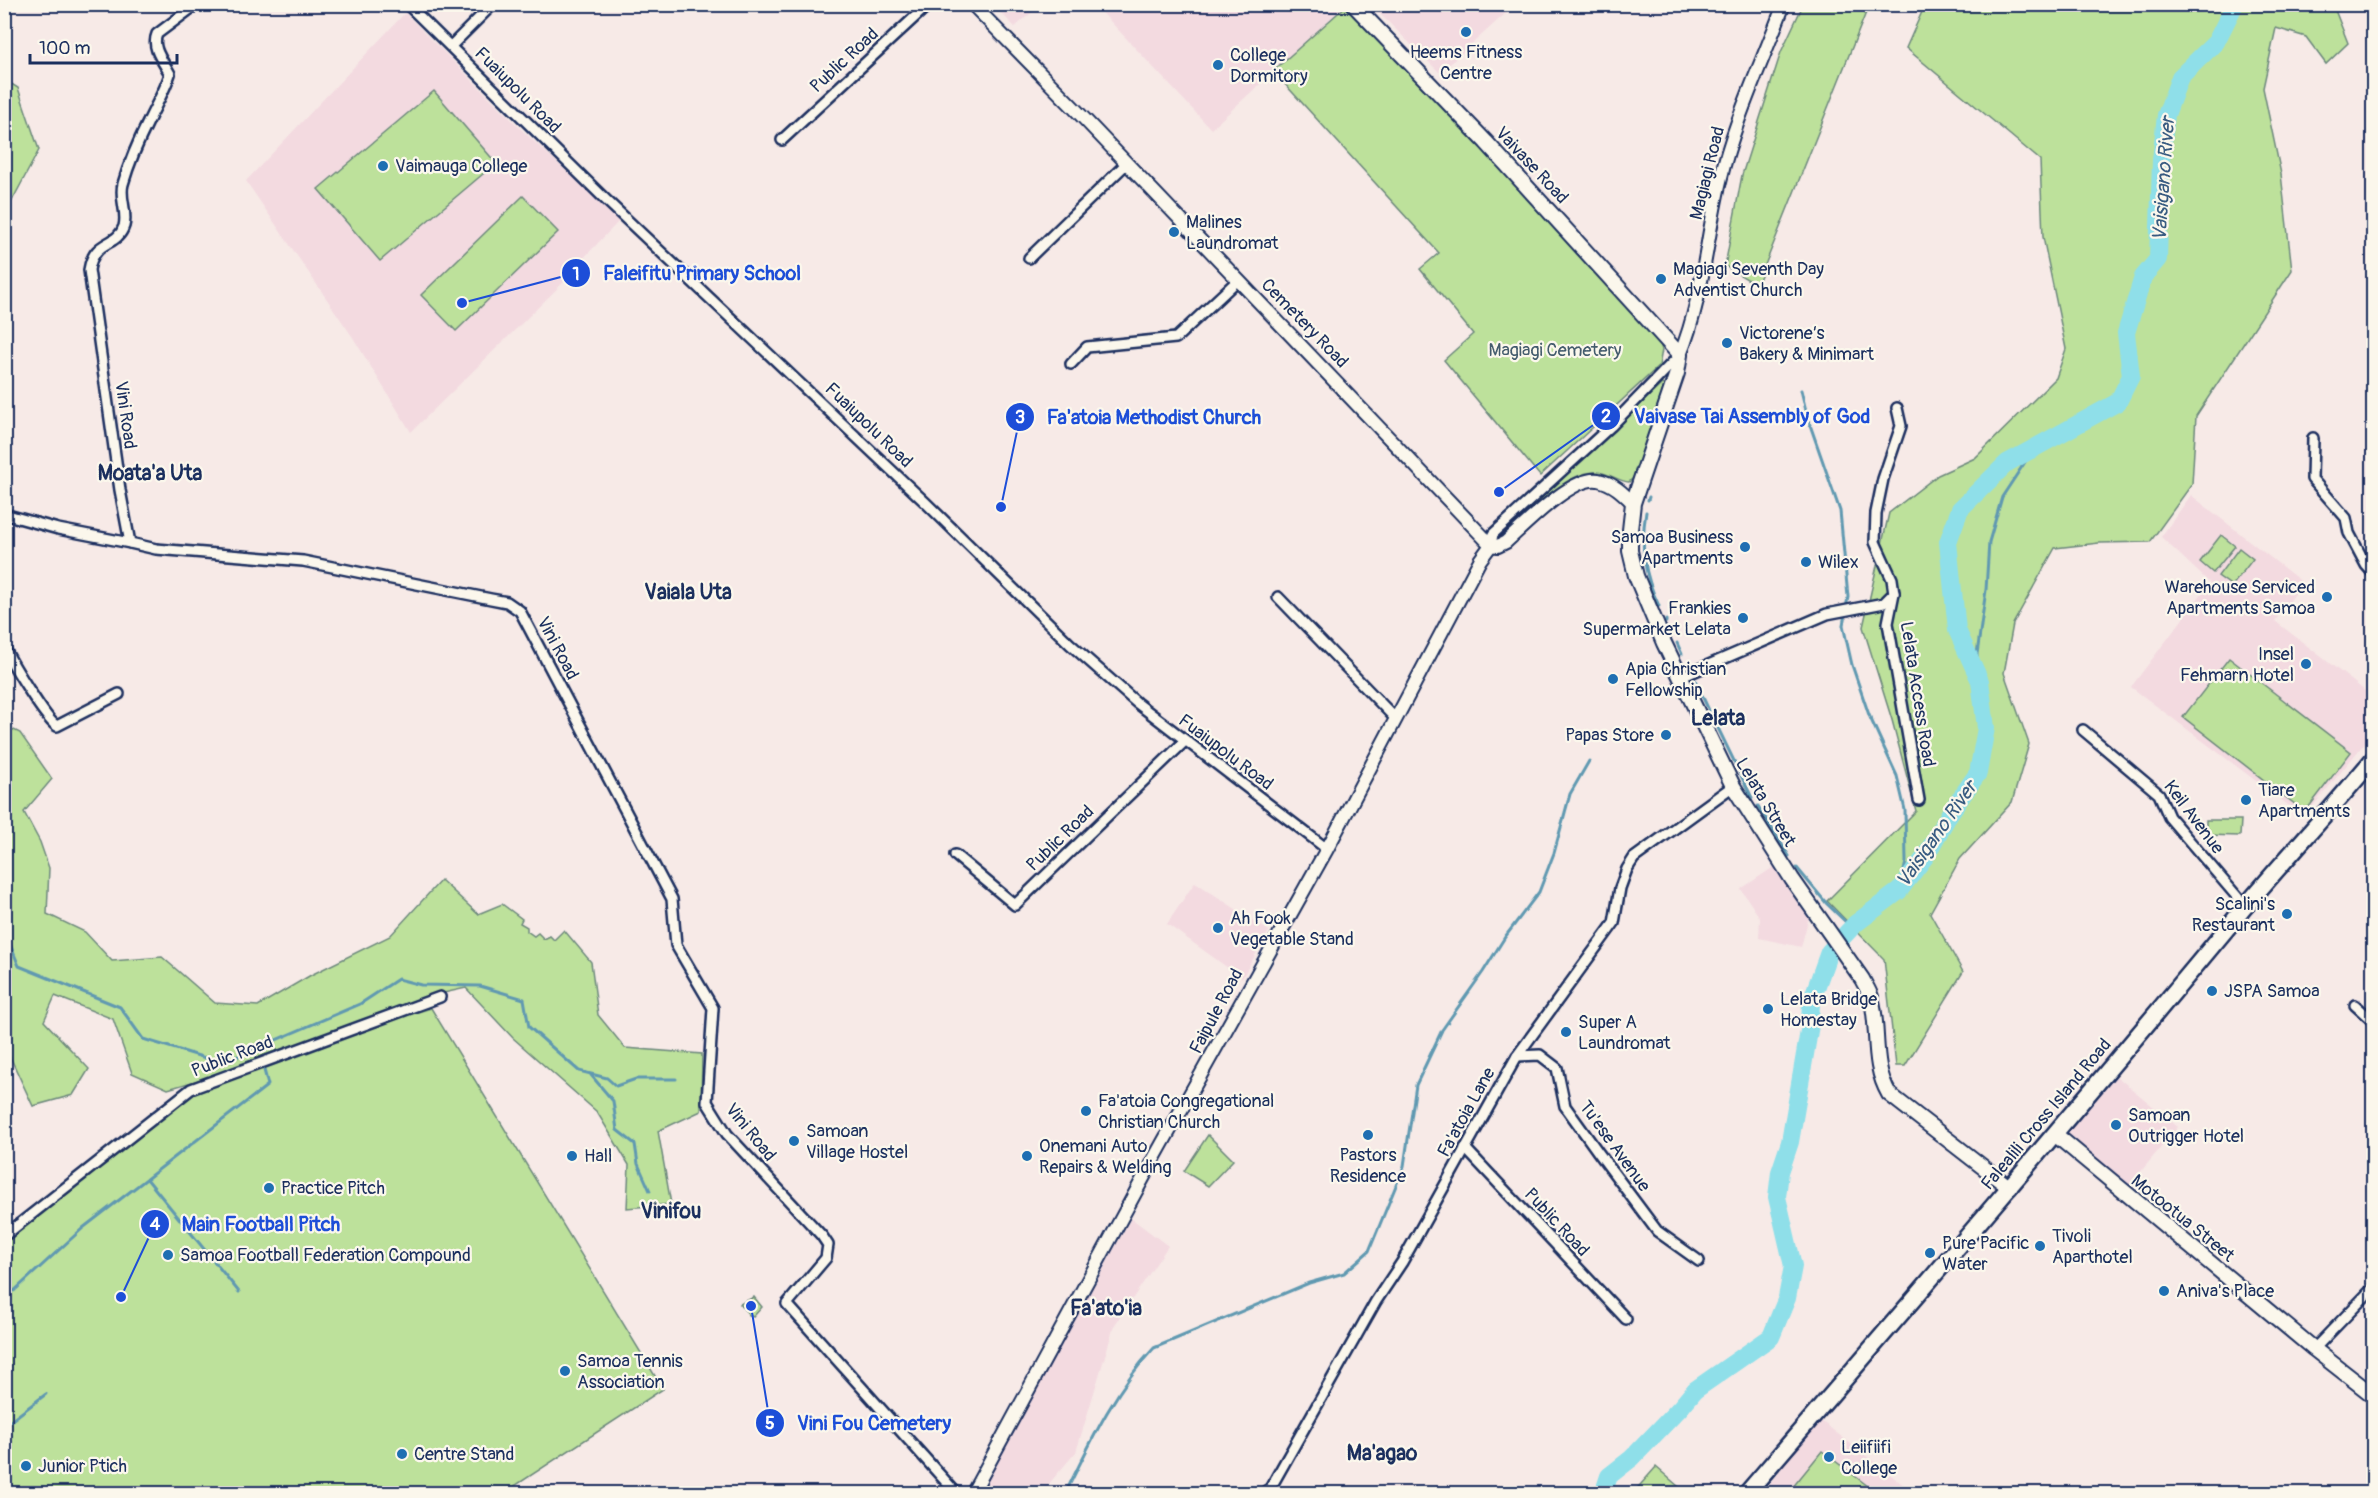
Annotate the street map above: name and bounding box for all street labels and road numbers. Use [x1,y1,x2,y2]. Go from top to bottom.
street label: Public Road [805,23,884,98]
street label: Fuaiupolu Road [469,42,566,139]
street label: Vaivase Road [1490,122,1573,209]
street label: Magiagi Road [1685,124,1730,222]
street label: Cemetery Road [1256,274,1353,373]
street label: Fuaiupolu Road [820,378,917,473]
street label: Vini Road [109,380,142,451]
street label: Vini Road [531,613,584,684]
street label: Lelata Access Road [1895,620,1940,768]
street label: Fuaiupolu Road [1174,709,1278,796]
street label: Lelata Street [1730,754,1801,851]
street label: Keil Avenue [2158,776,2229,859]
street label: Public Road [1022,800,1099,876]
street label: Faipule Road [1184,965,1248,1058]
street label: Public Road [188,1030,276,1083]
street label: Falealili Cross Island Road [1976,1034,2117,1195]
street label: Fa'atoia Lane [1432,1063,1501,1161]
street label: Tu'ese Avenue [1574,1096,1655,1196]
street label: Vini Road [720,1099,781,1166]
street label: Motootua Street [2126,1170,2240,1268]
street label: Public Road [1519,1183,1594,1262]

